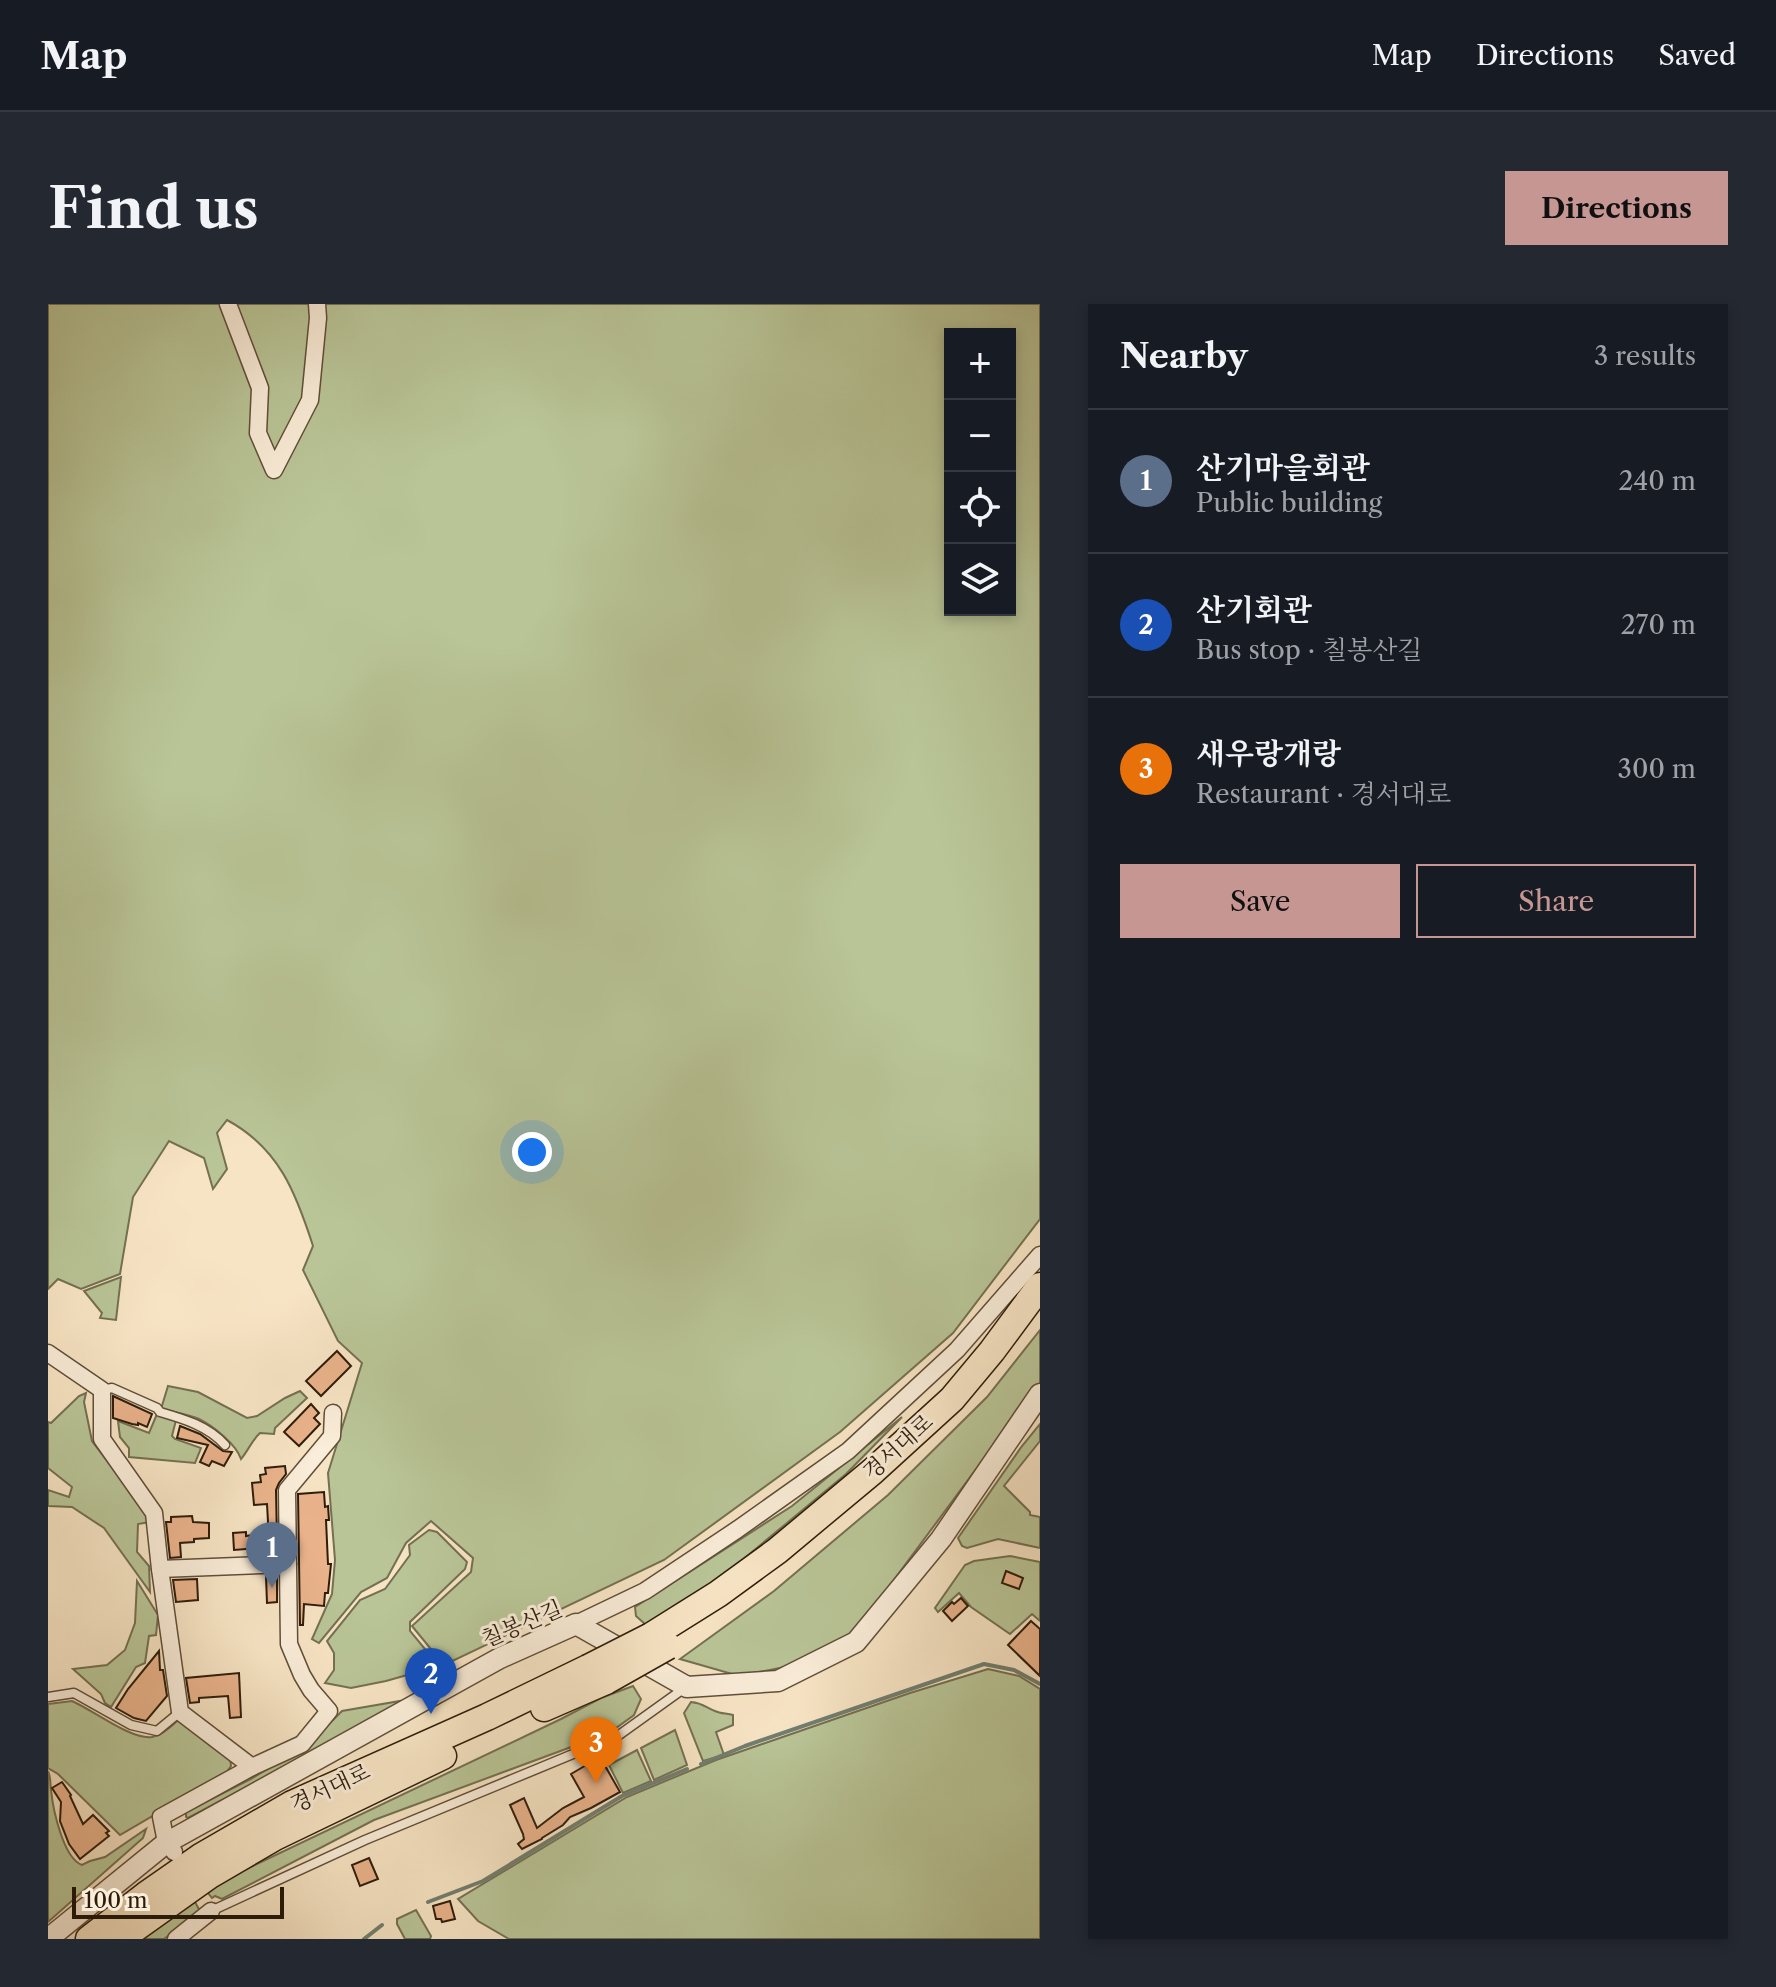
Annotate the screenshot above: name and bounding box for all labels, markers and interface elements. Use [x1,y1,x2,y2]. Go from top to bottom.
text: Map [40,32,128,79]
text: Map [1372,38,1432,72]
text: Directions [1476,38,1614,72]
text: Saved [1658,38,1736,72]
button: Directions [1505,171,1728,245]
text: Find us [48,174,259,243]
map controls [944,328,1016,616]
button: + [944,328,1016,400]
text: Nearby [1120,335,1248,377]
text: 3 results [1594,340,1696,372]
button: − [944,400,1016,472]
text: 산기마을회관 [1196,449,1370,486]
text: 1 [1140,465,1152,497]
text: 240 m [1618,465,1696,497]
button: locate [944,472,1016,544]
text: Public building [1196,487,1382,519]
button: layers [944,544,1016,616]
text: 산기회관 [1196,591,1312,628]
text: 2 [1138,609,1154,641]
text: 270 m [1621,609,1696,641]
text: Bus stop · 칠봉산길 [1196,634,1422,666]
text: 새우랑개랑 [1196,735,1341,772]
text: 3 [1139,753,1153,785]
text: 300 m [1618,753,1696,785]
text: Restaurant · 경서대로 [1196,778,1451,810]
button: Save [1120,864,1400,938]
button: Share [1416,864,1696,938]
your location [512,1132,552,1172]
street label: 경서대로 [857,1409,939,1485]
pin: 1 [246,1522,298,1588]
street label: 칠봉산길 [478,1595,566,1653]
pin: 2 [405,1648,457,1714]
pin: 3 [570,1717,622,1783]
street label: 경서대로 [286,1758,374,1818]
scale bar [72,1883,284,1919]
text: 100 m [84,1887,147,1914]

